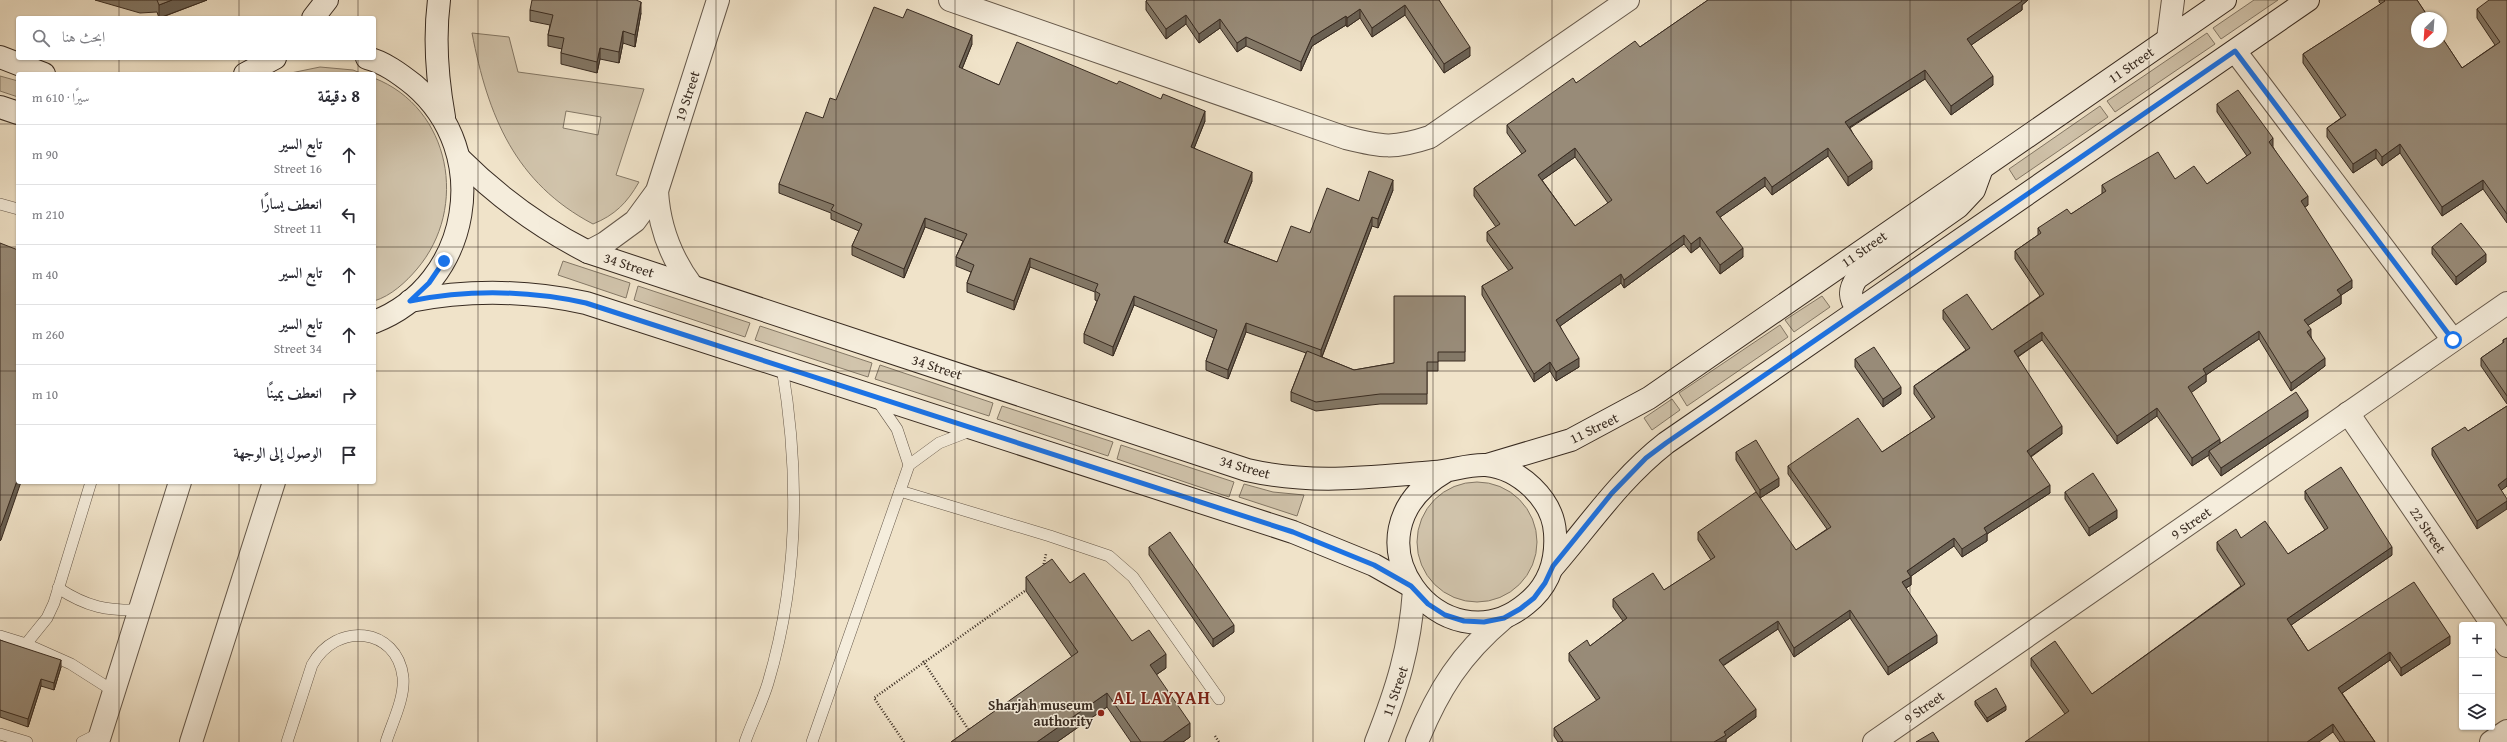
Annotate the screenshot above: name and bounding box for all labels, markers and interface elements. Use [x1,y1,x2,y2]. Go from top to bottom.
north arrow [2411,12,2447,48]
search box [16,16,376,60]
text: ابحث هنا [62,26,105,47]
icon: search [30,27,52,49]
street label: 11 Street [2104,42,2158,88]
street label: 19 Street [669,68,705,124]
text: 8 دقيقة [318,83,360,108]
text: سيرًا · 610 m [32,88,90,107]
text: تابع السير [280,133,322,154]
icon: ahead [338,144,360,166]
text: 90 m [32,145,58,164]
text: 16 Street [274,159,322,178]
text: انعطف يسارًا [260,193,322,214]
icon: left [338,204,360,226]
text: 210 m [32,205,64,224]
text: 11 Street [274,219,322,238]
street label: 11 Street [1837,226,1891,272]
street label: 34 Street [601,247,657,283]
route end [435,252,453,270]
text: تابع السير [280,262,322,283]
icon: ahead [338,264,360,286]
text: 40 m [32,265,58,284]
text: تابع السير [280,313,322,334]
icon: ahead [338,324,360,346]
text: 260 m [32,325,64,344]
route start [2444,331,2462,349]
text: 34 Street [274,339,322,358]
street label: 34 Street [909,349,965,385]
text: انعطف يمينًا [266,382,322,403]
icon: right [338,384,360,406]
text: 10 m [32,385,58,404]
street label: 11 Street [1566,408,1622,448]
text: الوصول إلى الوجهة [233,442,322,463]
icon: arrive [338,444,360,466]
street label: 34 Street [1217,450,1273,484]
street label: 9 Street [2167,502,2215,544]
street label: 22 Street [2405,503,2451,557]
map controls [2459,622,2495,730]
button: + [2459,622,2495,658]
button: − [2459,658,2495,694]
street label: 11 Street [1377,663,1413,719]
district label: AL LAYYAH [1113,684,1211,711]
street label: 9 Street [1900,686,1948,728]
button: layers [2459,694,2495,730]
place label: Sharjah museum authority [988,695,1094,731]
marker: Sharjah museum authority [1096,708,1106,718]

